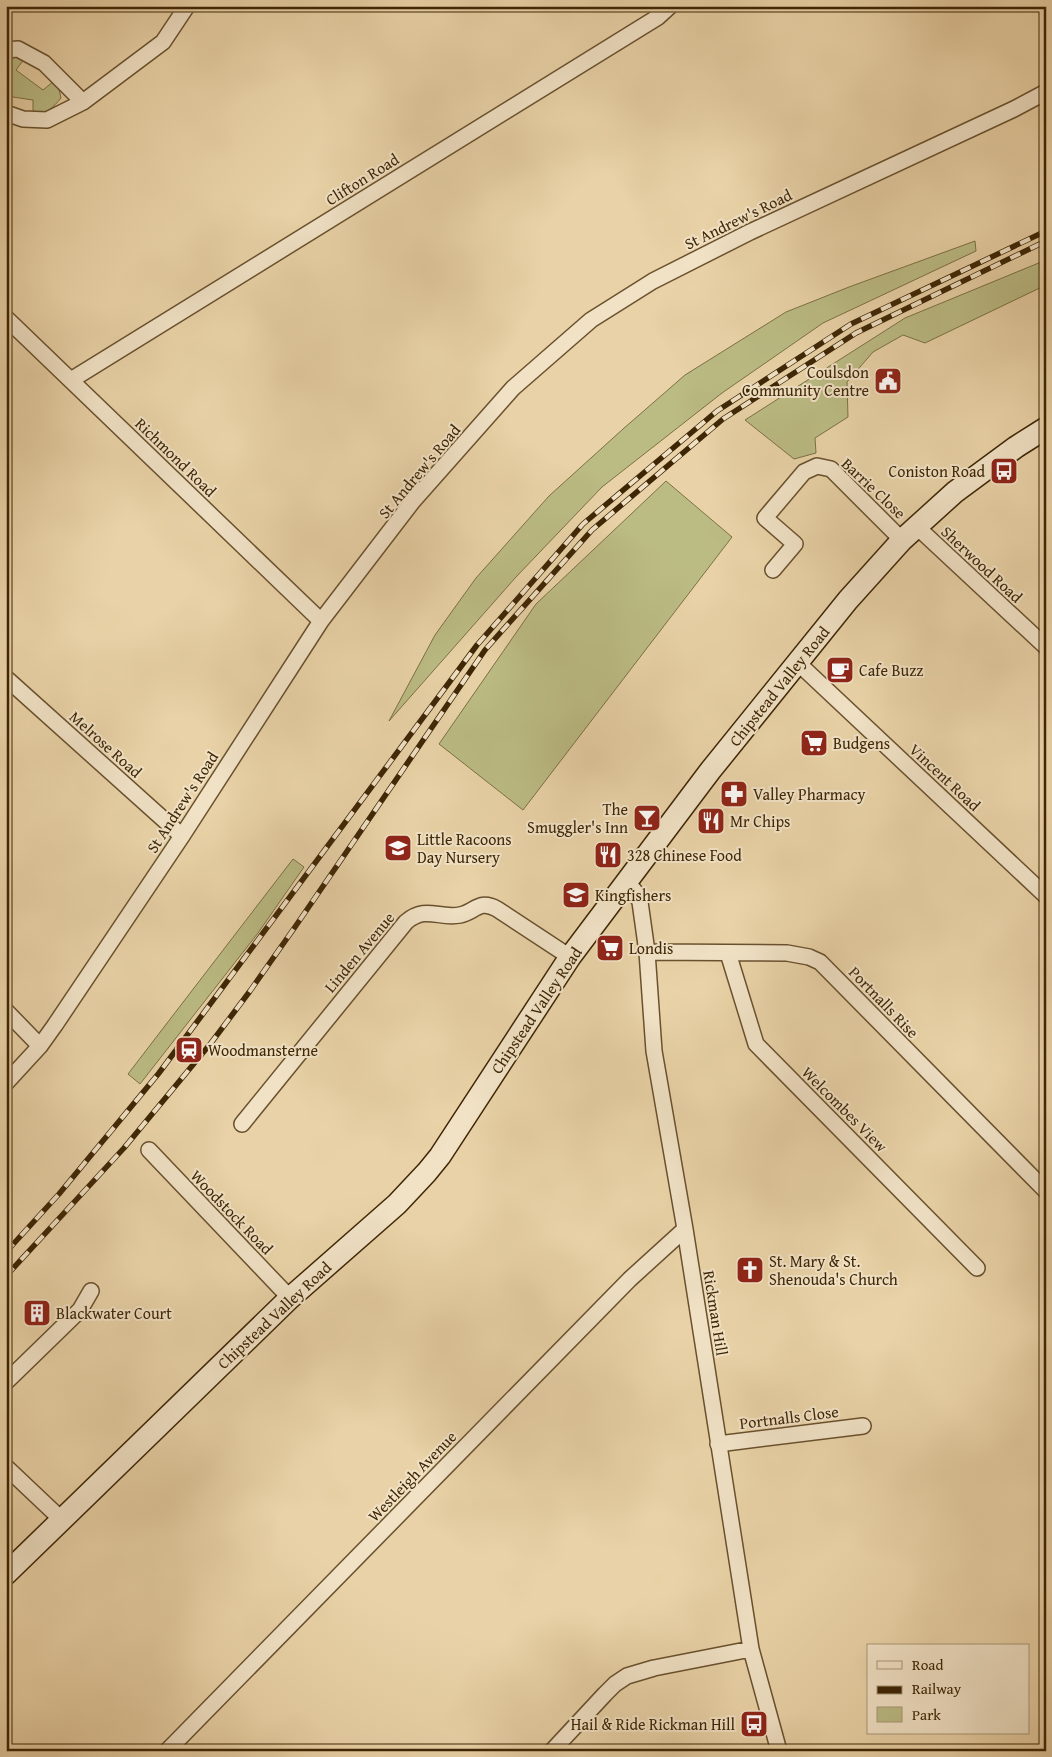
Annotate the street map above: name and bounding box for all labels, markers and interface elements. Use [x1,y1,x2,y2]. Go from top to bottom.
street label: Clifton Road [321,147,404,211]
street label: St Andrew's Road [680,182,796,255]
place label: Coulsdon Community Centre [742,360,869,402]
public building icon: Coulsdon Community Centre [873,366,903,396]
street label: Richmond Road [130,412,223,503]
street label: St Andrew's Road [372,418,466,523]
street label: Barrie Close [836,452,912,524]
bus stop icon: Coniston Road [989,456,1019,486]
place label: Coniston Road [889,459,985,483]
street label: Sherwood Road [936,520,1029,609]
street label: Chipstead Valley Road [723,620,835,751]
cafe icon: Cafe Buzz [825,655,855,685]
place label: Cafe Buzz [859,658,923,682]
street label: Melrose Road [64,705,148,783]
supermarket icon: Budgens [799,728,829,758]
place label: Budgens [833,731,890,755]
street label: Vincent Road [904,737,987,817]
street label: St Andrew's Road [140,746,224,858]
pharmacy icon: Valley Pharmacy [719,779,749,809]
place label: Valley Pharmacy [753,782,866,806]
place label: The Smuggler's Inn [527,797,628,839]
bar icon: The Smuggler's Inn [632,803,662,833]
restaurant icon: Mr Chips [696,806,726,836]
place label: Mr Chips [730,809,790,833]
place label: Little Racoons Day Nursery [417,827,512,869]
school or university icon: Little Racoons Day Nursery [383,833,413,863]
restaurant icon: 328 Chinese Food [593,840,623,870]
place label: 328 Chinese Food [627,843,742,867]
school or university icon: Kingfishers [561,880,591,910]
place label: Kingfishers [595,883,671,907]
street label: Linden Avenue [318,906,400,998]
supermarket icon: Londis [595,933,625,963]
place label: Londis [629,936,673,960]
street label: Chipstead Valley Road [485,941,588,1078]
street label: Portnalls Rise [843,961,925,1043]
station icon: Woodmansterne [174,1035,204,1065]
place label: Woodmansterne [208,1038,318,1062]
street label: Welcombes View [797,1061,894,1158]
street label: Woodstock Road [185,1164,279,1260]
place label: St. Mary & St. Shenouda's Church [769,1249,898,1291]
street label: Chipstead Valley Road [212,1255,337,1374]
church icon: St. Mary & St. Shenouda's Church [735,1255,765,1285]
street label: Rickman Hill [697,1269,735,1358]
building icon: Blackwater Court [22,1298,52,1328]
place label: Blackwater Court [56,1301,172,1325]
street label: Portnalls Close [738,1399,840,1435]
street label: Westleigh Avenue [362,1425,462,1527]
legend [867,1644,1030,1734]
text: Road [912,1654,943,1675]
text: Railway [912,1678,962,1699]
text: Park [912,1704,941,1725]
bus stop icon: Hail & Ride Rickman Hill [739,1709,769,1739]
place label: Hail & Ride Rickman Hill [571,1712,736,1736]

